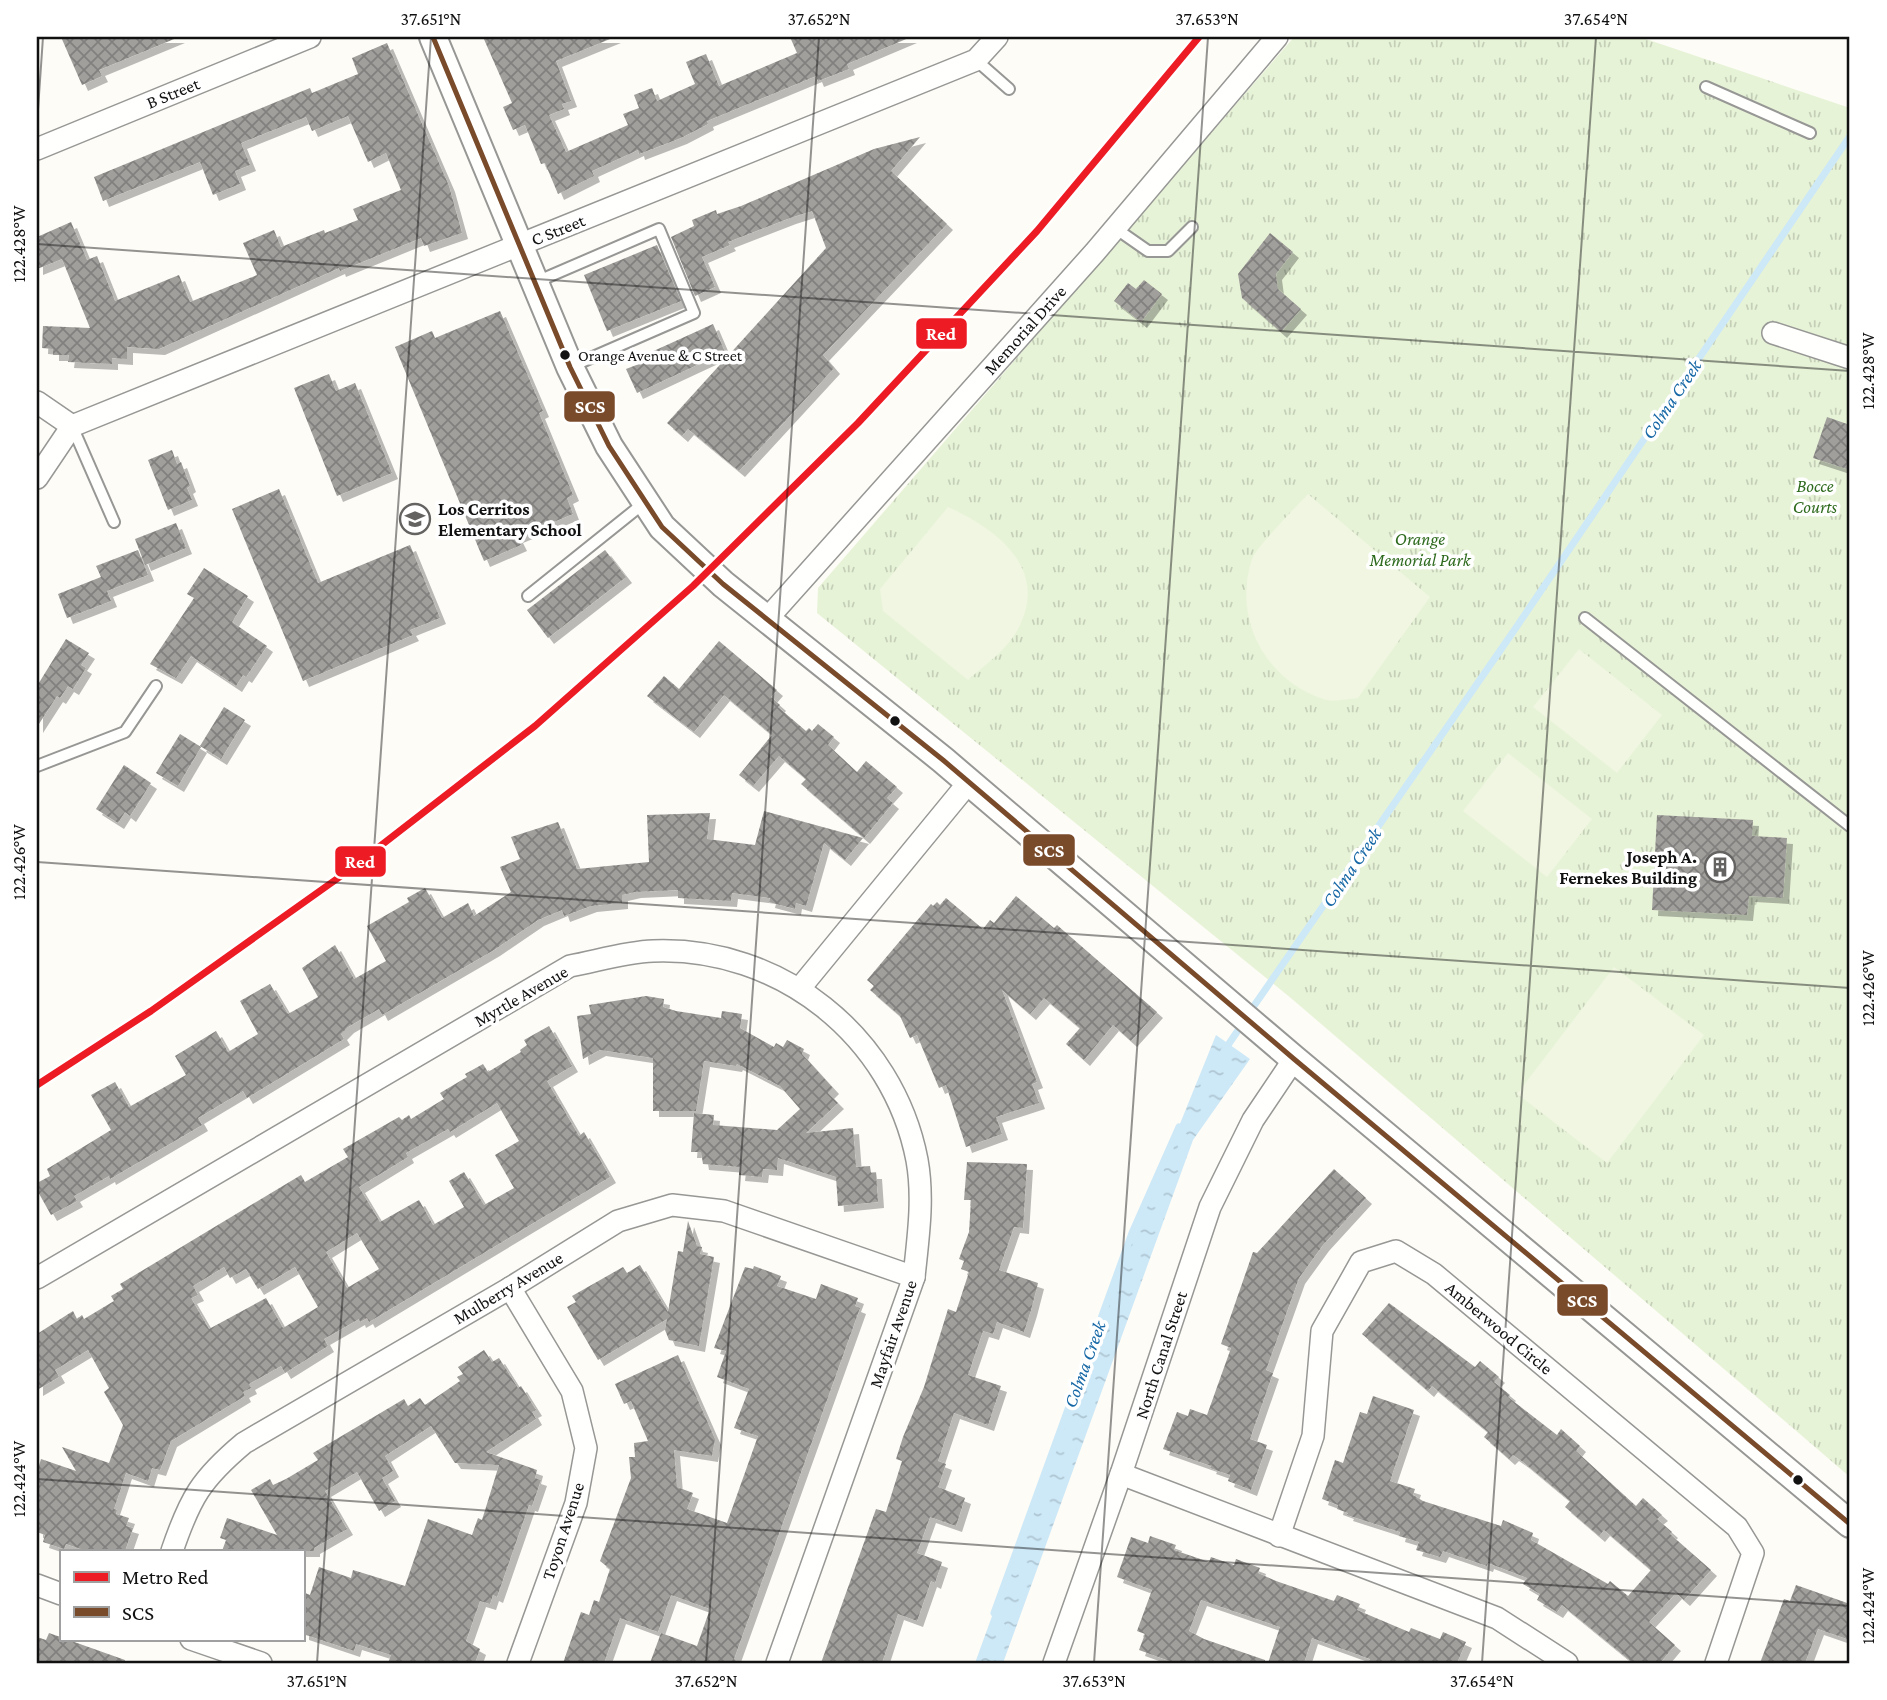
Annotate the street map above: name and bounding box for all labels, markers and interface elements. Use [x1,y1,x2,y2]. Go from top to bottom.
text: 37.651°N [401,9,462,29]
text: 37.652°N [787,9,851,29]
text: 37.653°N [1175,9,1239,29]
text: 37.654°N [1564,9,1628,29]
street label: B Street [144,73,203,113]
text: 122.428°W [9,205,29,282]
street label: C Street [528,210,589,250]
street label: Memorial Drive [980,281,1070,379]
line badge: Red [915,317,968,350]
text: Red [926,323,957,344]
text: 122.428°W [1858,332,1878,409]
place label: Orange Avenue & C Street [578,347,743,365]
marker: Orange Avenue & C Street [558,348,572,362]
water label: Colma Creek [1637,355,1706,443]
line badge: SCS [563,390,616,423]
text: SCS [575,396,605,417]
park label: Bocce Courts [1793,476,1838,517]
place label: Los Cerritos Elementary School [438,499,582,540]
school or university icon: Los Cerritos Elementary School [398,502,432,536]
park label: Orange Memorial Park [1368,529,1472,570]
unlabelled marker [888,714,902,728]
water label: Colma Creek [1317,823,1386,911]
text: 122.426°W [9,824,29,900]
line badge: SCS [1022,833,1076,867]
text: SCS [1034,840,1064,861]
line badge: Red [334,845,387,878]
place label: Joseph A. Fernekes Building [1559,847,1697,888]
building icon: Joseph A. Fernekes Building [1703,850,1737,884]
text: Red [345,851,376,872]
text: 122.426°W [1858,950,1878,1026]
street label: Myrtle Avenue [471,961,571,1031]
street label: Mulberry Avenue [450,1247,566,1328]
street label: Mayfair Avenue [865,1277,921,1391]
street label: Amberwood Circle [1441,1277,1557,1379]
line badge: SCS [1556,1283,1609,1317]
street label: North Canal Street [1131,1288,1191,1421]
text: SCS [1567,1290,1597,1311]
water label: Colma Creek [1059,1317,1110,1410]
text: 122.424°W [9,1440,29,1517]
unlabelled marker [1791,1473,1805,1487]
street label: Toyon Avenue [538,1480,588,1582]
legend [60,1550,304,1640]
text: Metro Red [122,1565,209,1589]
text: 122.424°W [1858,1567,1878,1644]
text: SCS [122,1601,154,1625]
text: 37.651°N [287,1671,348,1691]
text: 37.652°N [674,1671,738,1691]
text: 37.653°N [1062,1671,1126,1691]
text: 37.654°N [1450,1671,1514,1691]

